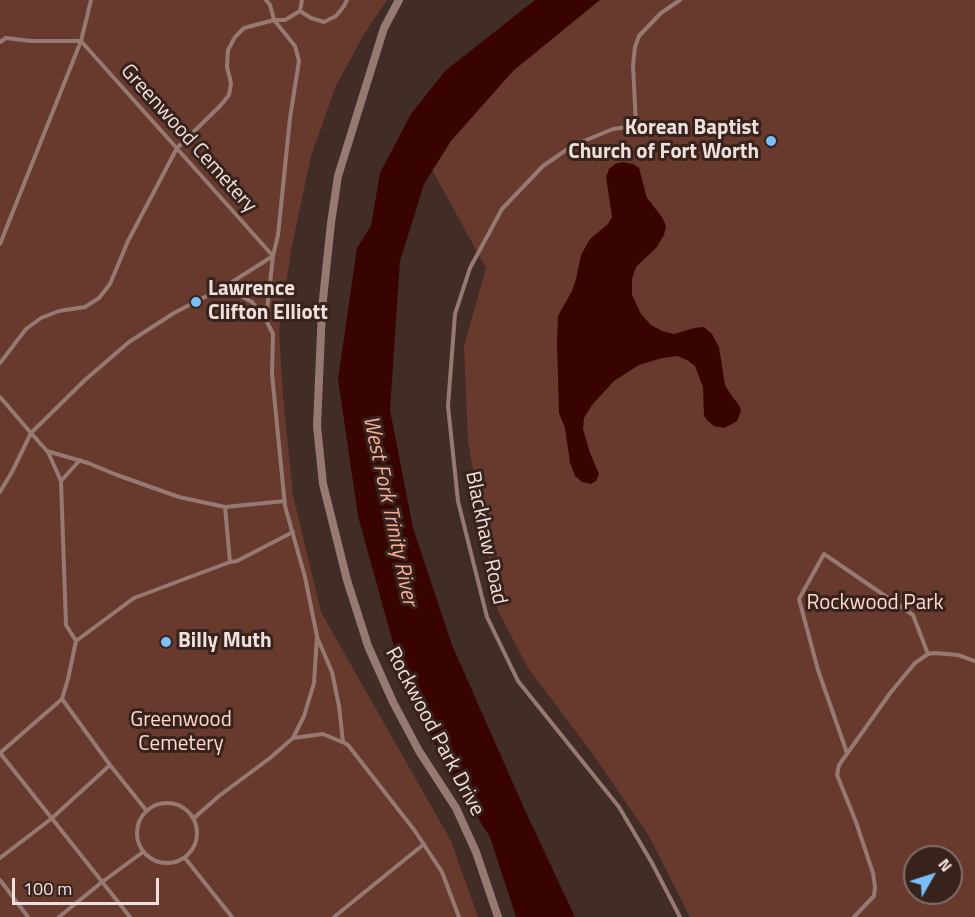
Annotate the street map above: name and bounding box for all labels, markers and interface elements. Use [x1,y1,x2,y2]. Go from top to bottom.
street label: Greenwood Cemetery [115,59,261,219]
place label: Korean Baptist Church of Fort Worth [568,116,759,166]
marker: Korean Baptist Church of Fort Worth [764,134,778,148]
place label: Lawrence Clifton Elliott [208,277,328,327]
marker: Lawrence Clifton Elliott [189,295,203,309]
water label: West Fork Trinity River [356,414,422,608]
street label: Blackhaw Road [459,469,511,607]
park label: Rockwood Park [806,591,944,617]
place label: Billy Muth [178,629,272,655]
marker: Billy Muth [159,635,173,649]
street label: Rockwood Park Drive [379,643,489,821]
park label: Greenwood Cemetery [130,708,232,758]
north arrow [903,845,963,905]
text: N [933,853,958,877]
scale bar [15,866,162,904]
text: 100 m [23,875,72,902]

